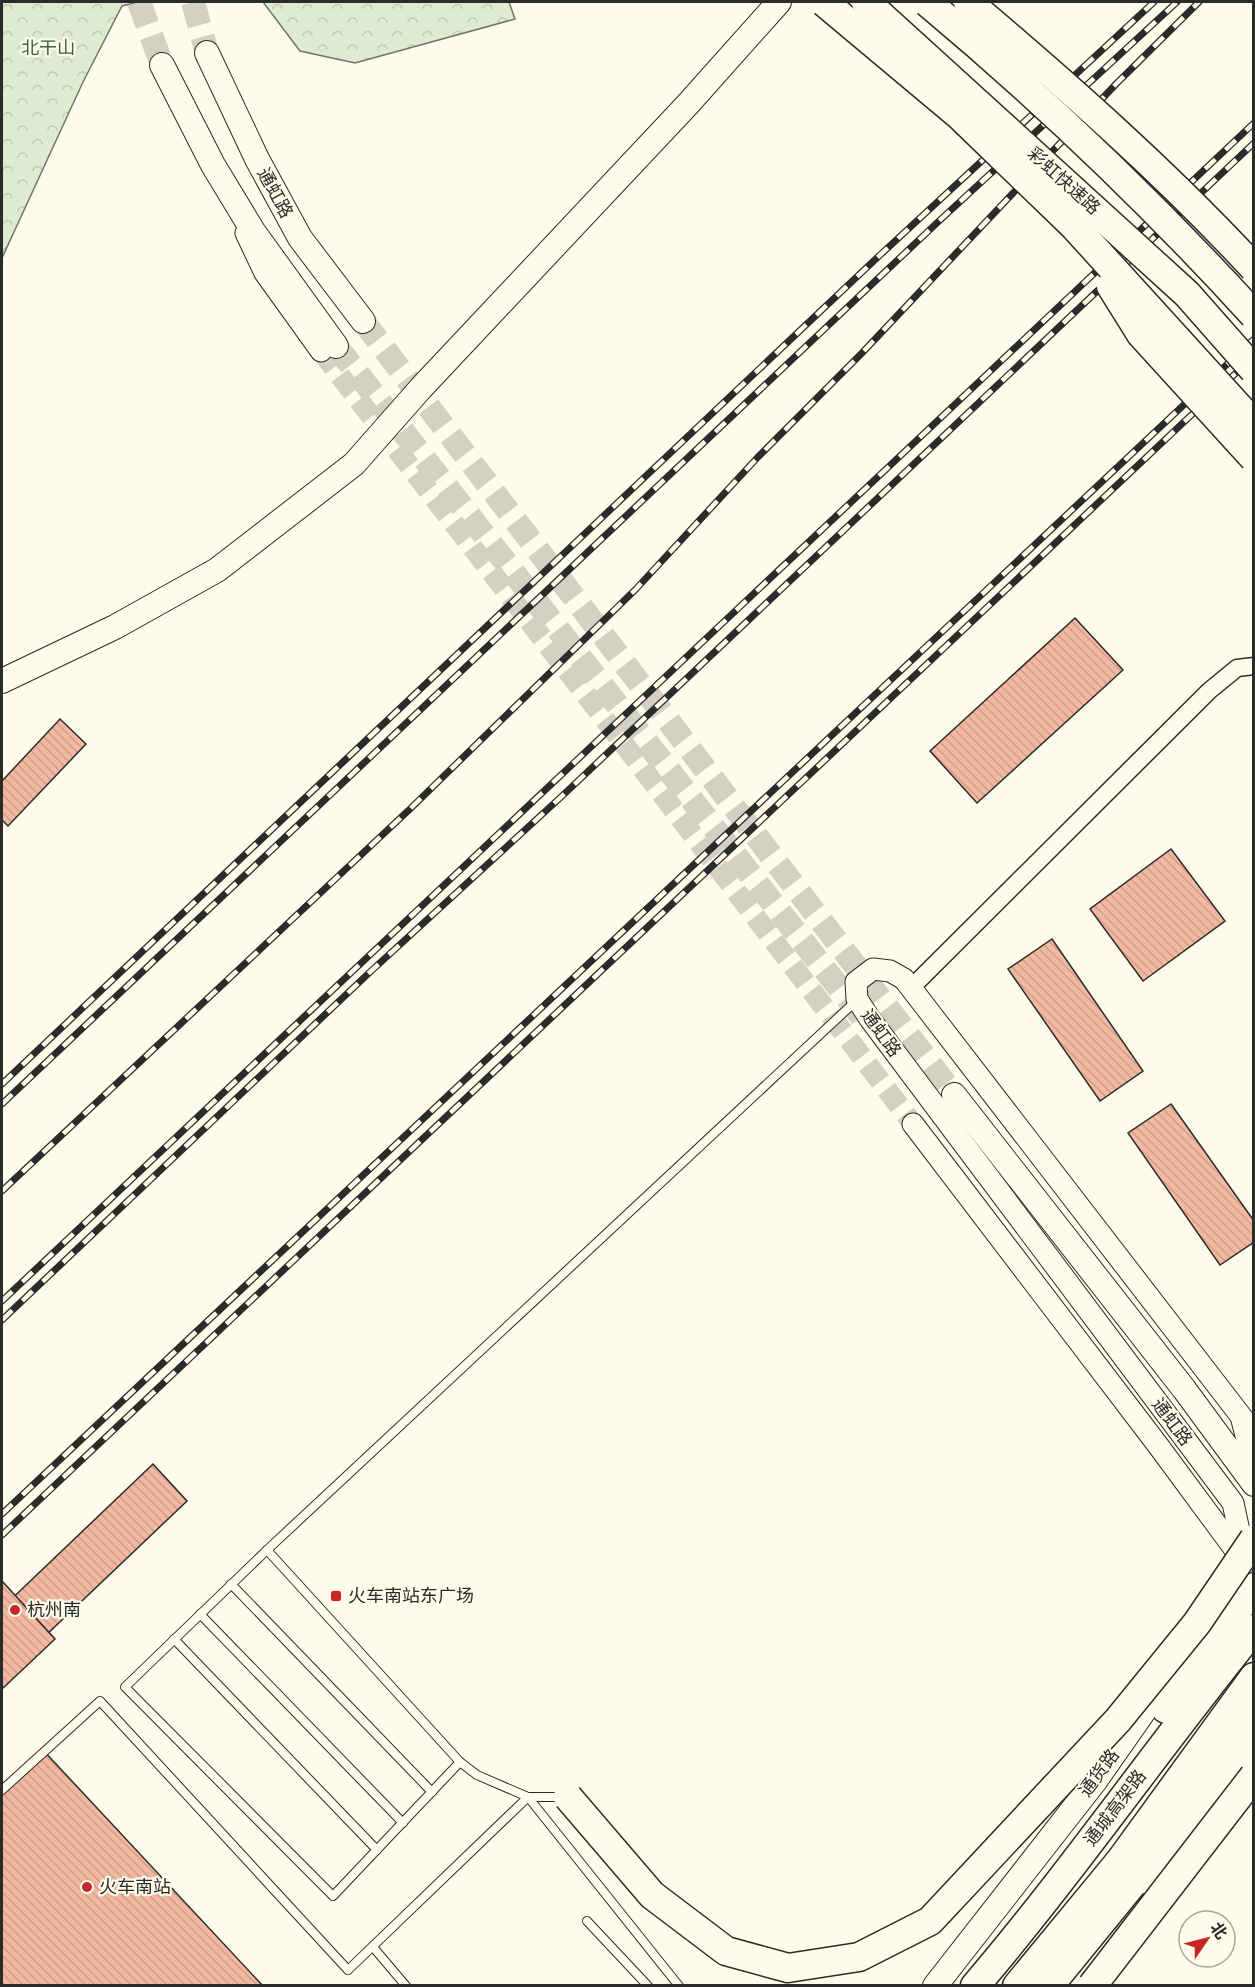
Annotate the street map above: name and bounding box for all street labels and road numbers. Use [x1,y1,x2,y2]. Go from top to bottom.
street label: 彩虹快速路 [1023,141,1106,220]
street label: 通虹路 [251,163,299,222]
street label: 通虹路 [855,1004,907,1062]
street label: 通虹路 [1146,1393,1199,1451]
street label: 通货路 [1073,1744,1125,1802]
street label: 通城高架路 [1078,1764,1152,1851]

